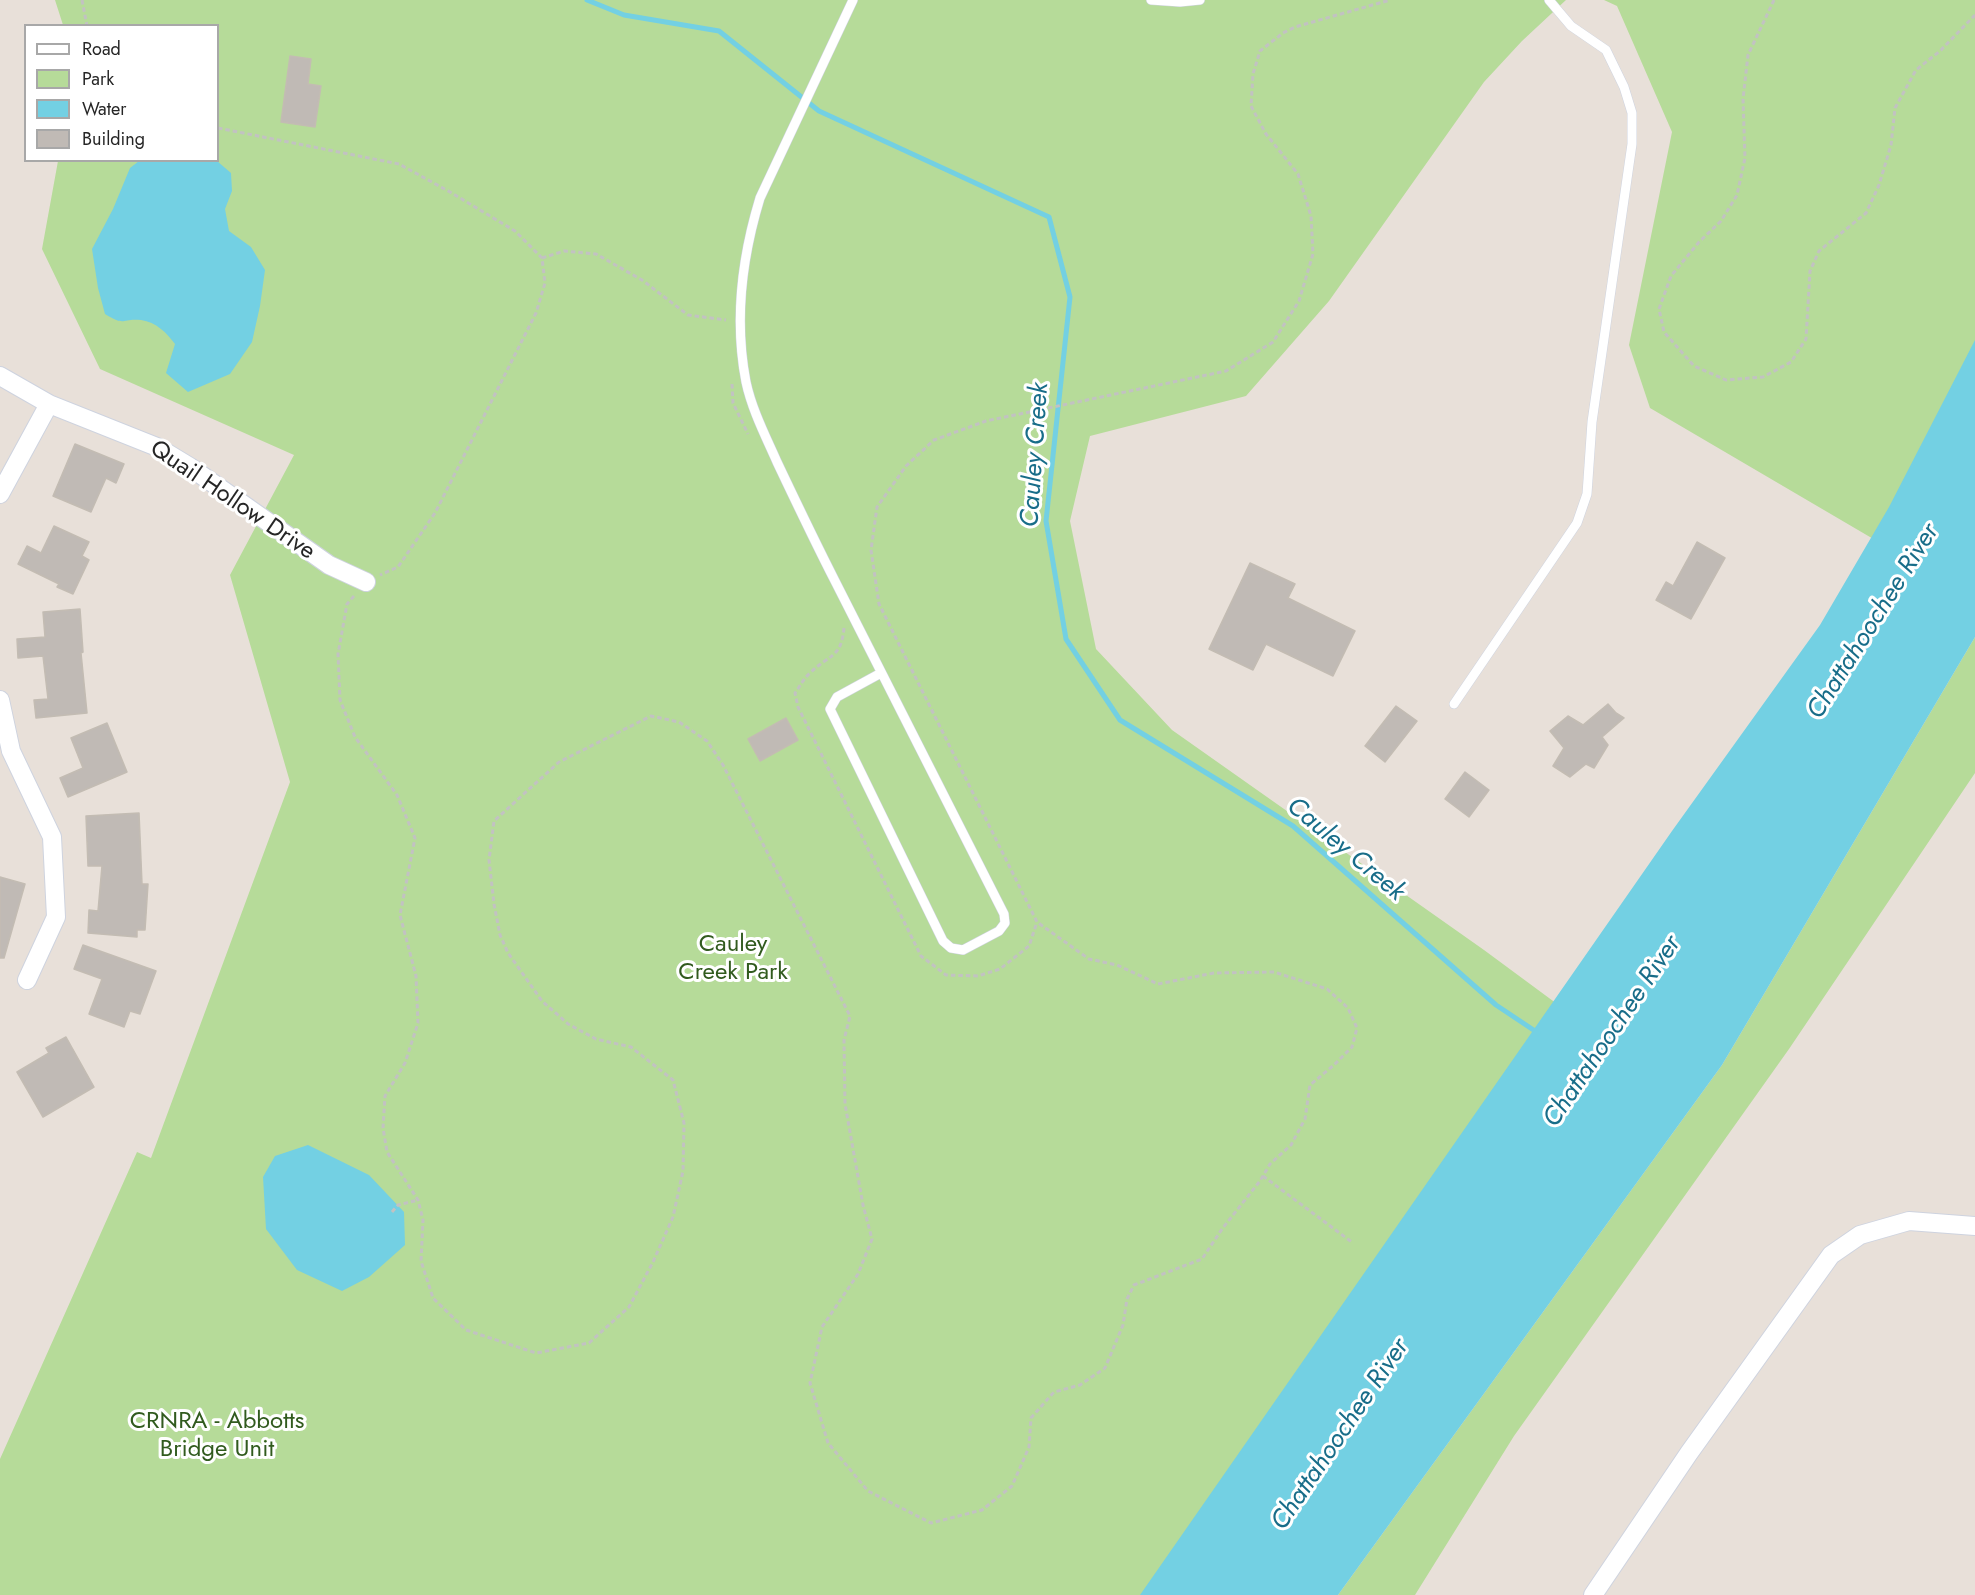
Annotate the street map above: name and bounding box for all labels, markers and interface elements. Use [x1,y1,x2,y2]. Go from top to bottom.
legend [24,24,219,162]
text: Road [82,36,121,62]
text: Park [82,66,114,92]
text: Water [82,96,126,122]
text: Building [82,126,145,152]
water label: Cauley Creek [1015,382,1057,528]
street label: Quail Hollow Drive [144,435,320,567]
water label: Chattahoochee River [1801,519,1947,725]
water label: Cauley Creek [1279,791,1411,909]
water label: Chattahoochee River [1537,930,1689,1134]
park label: Cauley Creek Park [678,931,788,987]
water label: Chattahoochee River [1265,1333,1417,1537]
park label: CRNRA - Abbotts Bridge Unit [130,1408,304,1464]

